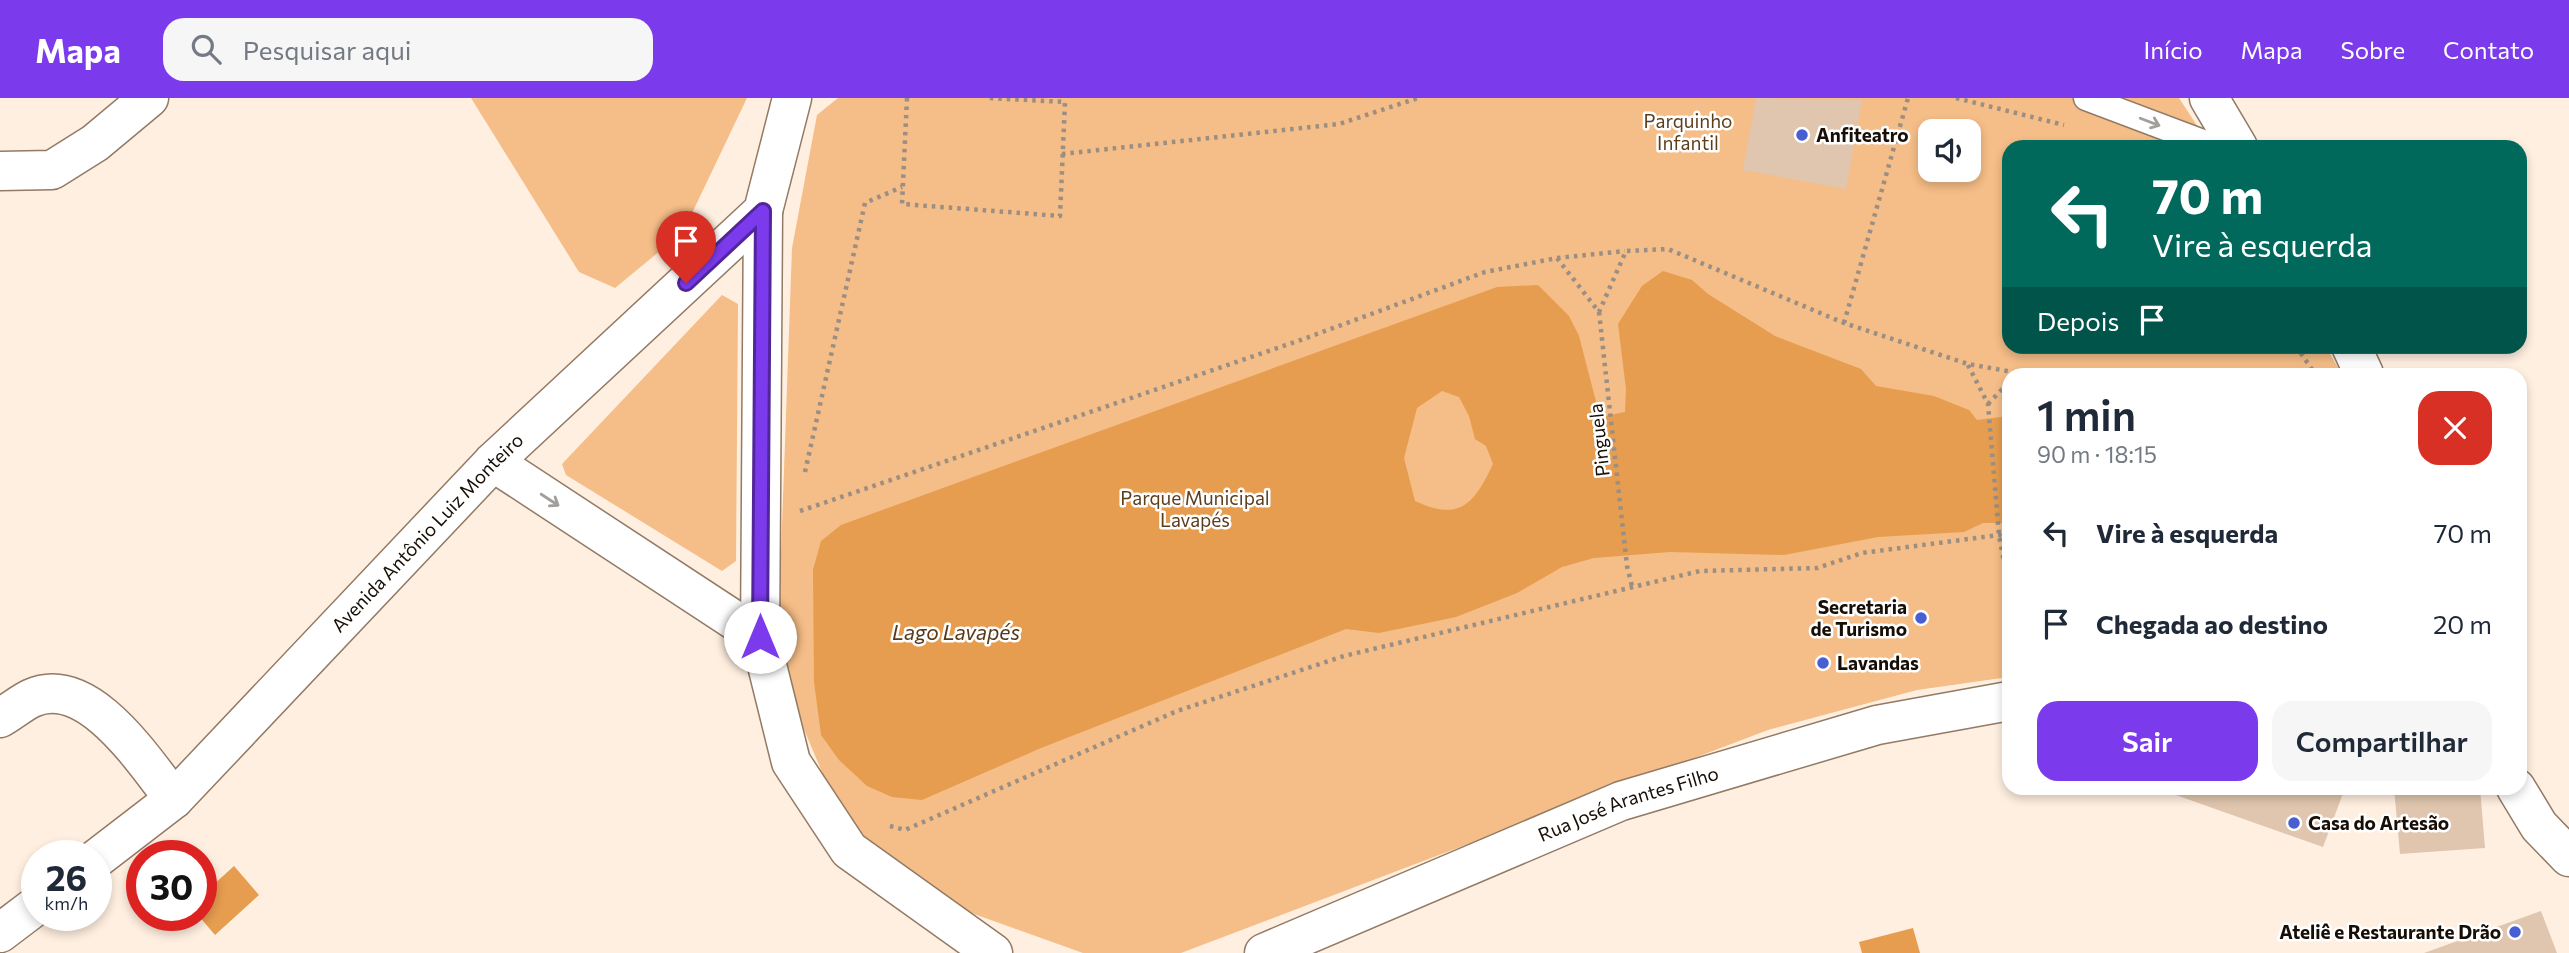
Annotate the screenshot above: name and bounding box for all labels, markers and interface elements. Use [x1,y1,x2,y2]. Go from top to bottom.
search box [163,18,653,81]
text: Mapa [35,29,121,70]
icon: search [187,30,225,68]
text: Pesquisar aqui [243,34,411,65]
text: Início [2144,35,2203,64]
text: Mapa [2241,35,2303,64]
text: Sobre [2341,35,2405,64]
text: Contato [2443,35,2534,64]
park label: Parquinho Infantil [1644,109,1732,154]
one-way arrow [2138,117,2160,129]
map controls [1918,119,1981,182]
button: sound [1918,119,1981,182]
place label: Anfiteatro [1816,123,1909,146]
marker: Anfiteatro [1794,127,1810,143]
text: 70 m [2152,164,2263,224]
icon: left [2037,168,2128,259]
pin [656,211,716,283]
icon: arrive [667,222,705,260]
text: Vire à esquerda [2152,224,2373,264]
icon: arrive [2133,301,2171,339]
text: Depois [2037,305,2119,336]
text: 1 min [2037,388,2136,440]
button: close [2418,391,2492,465]
street label: Pinguela [1583,402,1614,478]
street label: Avenida Antônio Luiz Monteiro [326,428,528,637]
text: 90 m · 18:15 [2037,440,2157,468]
park label: Parque Municipal Lavapés [1120,486,1270,531]
one-way arrow [539,493,559,507]
icon: left [2037,514,2075,552]
text: Vire à esquerda [2096,517,2278,548]
text: 70 m [2434,517,2492,548]
place label: Secretaria de Turismo [1810,595,1907,640]
position arrow [723,600,797,674]
icon: arrive [2037,605,2075,643]
text: Chegada ao destino [2096,608,2328,639]
text: 20 m [2433,608,2492,639]
marker: Secretaria de Turismo [1913,610,1929,626]
water label: Lago Lavapés [892,619,1020,644]
place label: Lavandas [1837,651,1919,674]
marker: Lavandas [1815,655,1831,671]
button: Sair [2037,701,2258,781]
button: Compartilhar [2272,701,2492,781]
street label: Rua José Arantes Filho [1534,761,1721,846]
place label: Casa do Artesão [2308,811,2449,834]
marker: Casa do Artesão [2286,815,2302,831]
speed limit sign: 30 [126,840,217,931]
text: 26 [46,855,87,898]
text: km/h [45,892,88,914]
place label: Ateliê e Restaurante Drão [2279,920,2501,943]
marker: Ateliê e Restaurante Drão [2507,924,2523,940]

